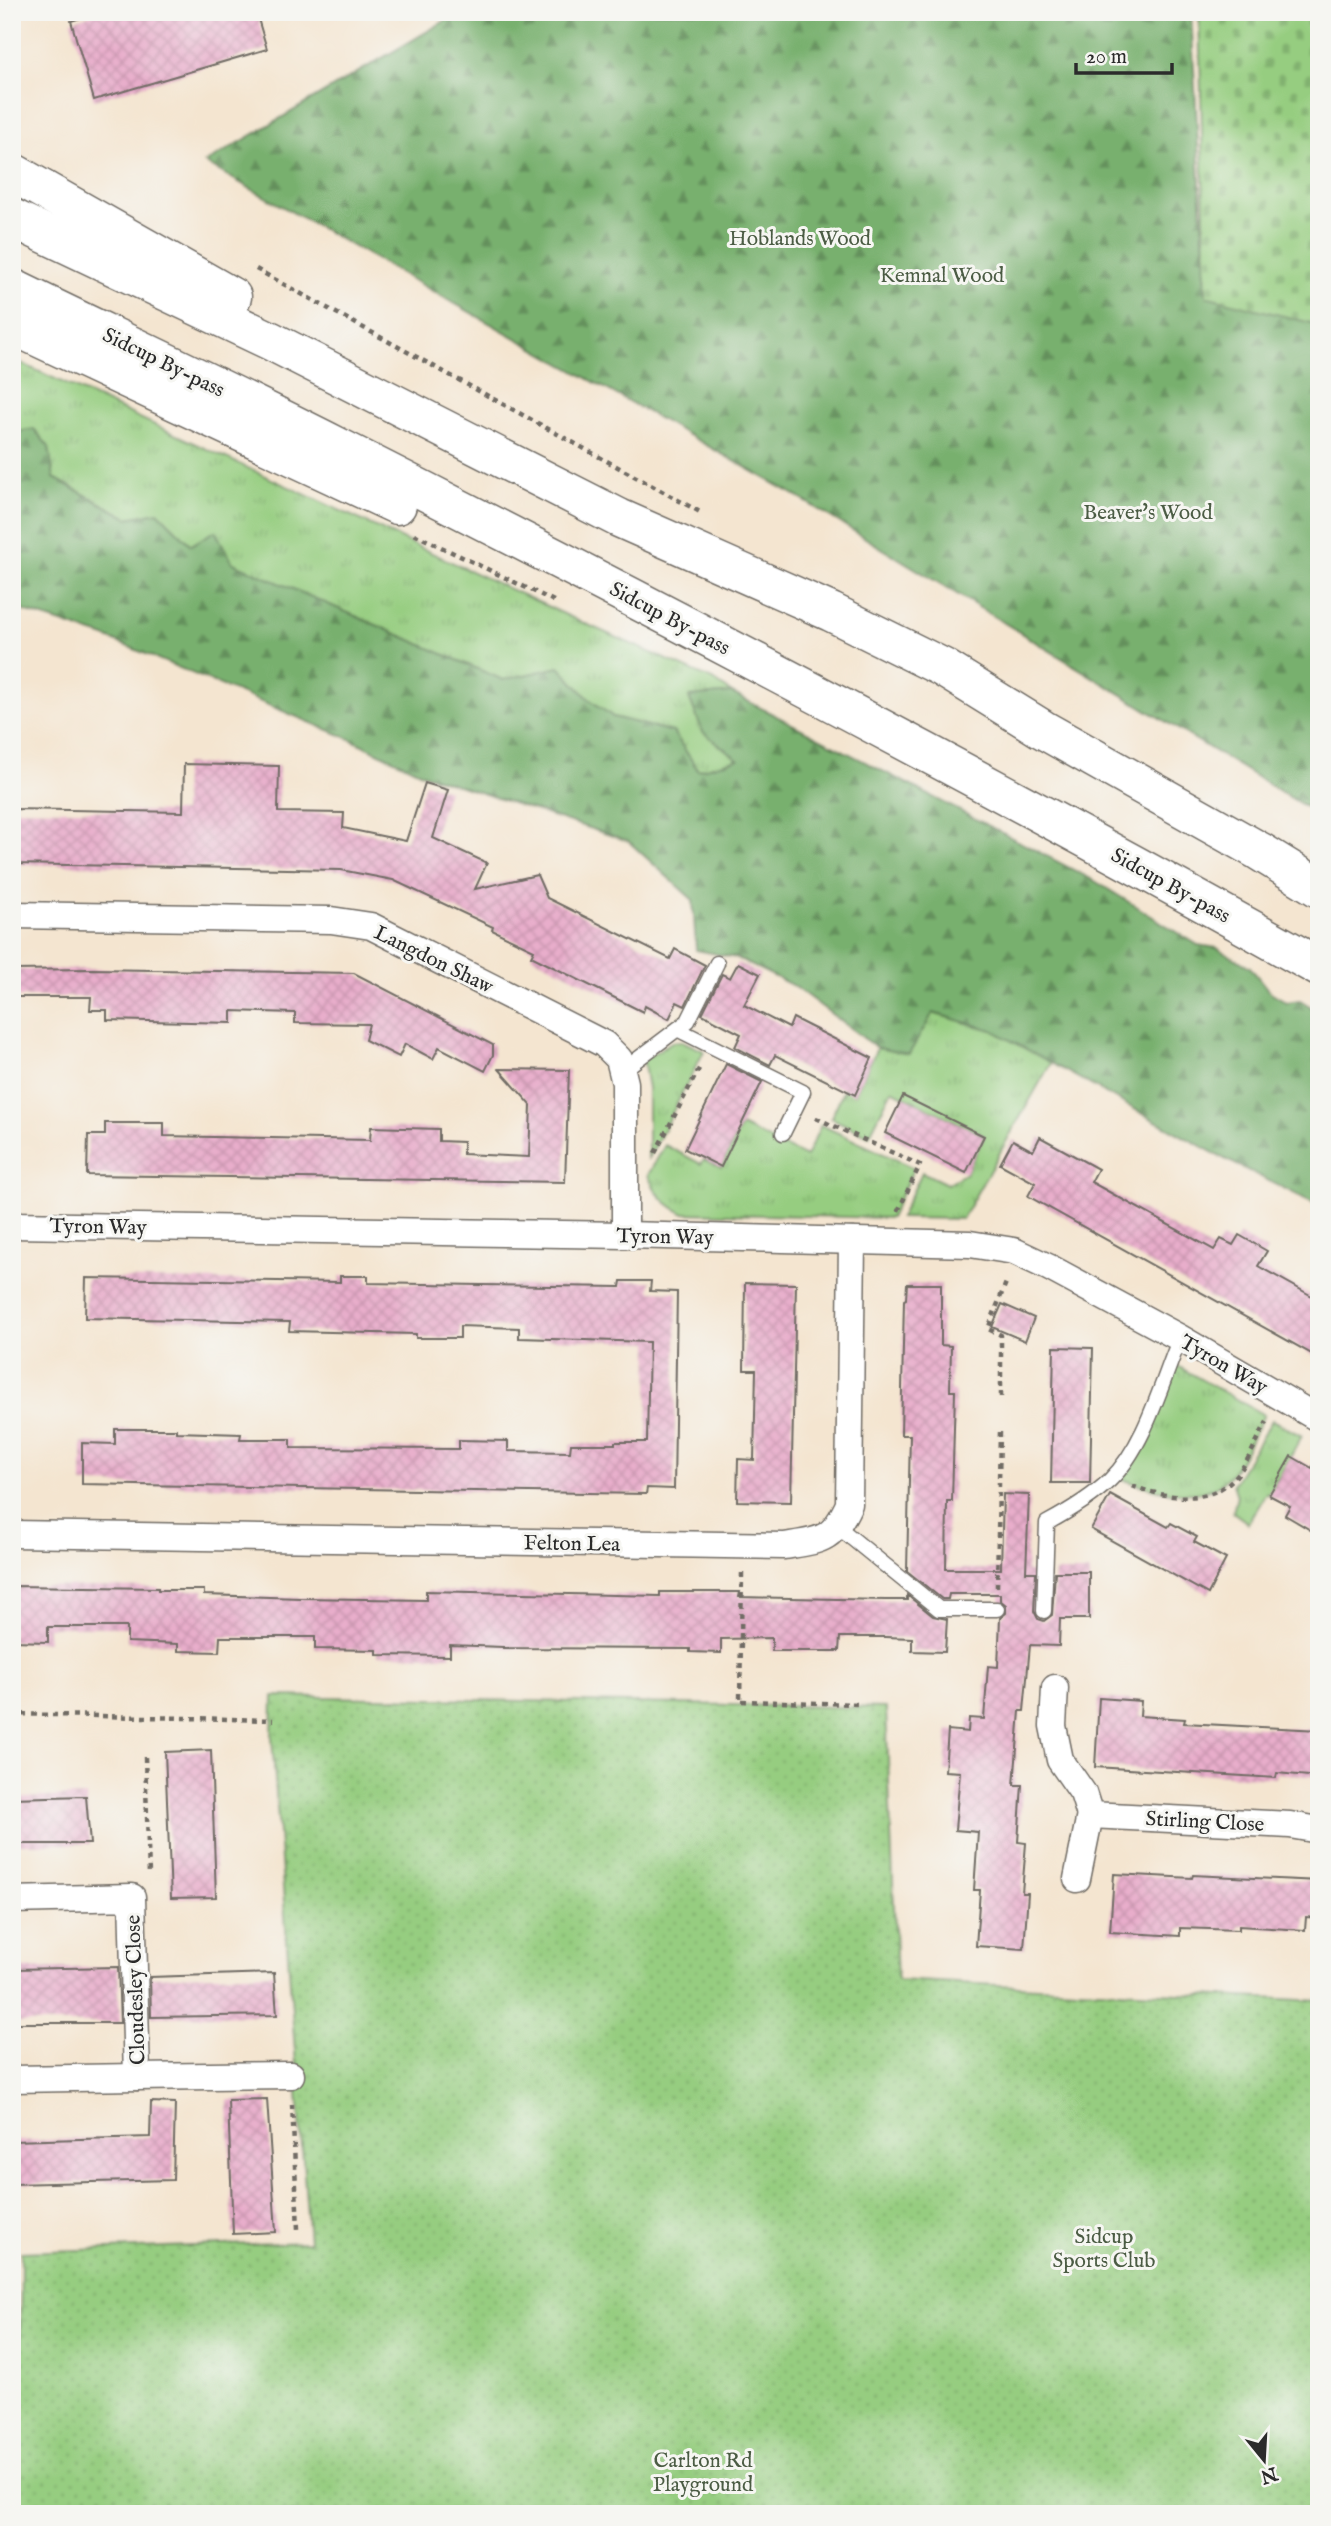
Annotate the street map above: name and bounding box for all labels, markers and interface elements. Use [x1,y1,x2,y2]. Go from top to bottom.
scale bar [1076,32,1172,76]
text: 20 m [1086,44,1127,71]
park label: Hoblands Wood [729,226,872,253]
park label: Kemnal Wood [880,263,1005,290]
street label: Sidcup By-pass [98,322,229,405]
park label: Beaver's Wood [1083,500,1213,527]
street label: Sidcup By-pass [604,576,734,662]
street label: Sidcup By-pass [1106,842,1235,930]
street label: Langdon Shaw [369,920,498,1001]
street label: Tyron Way [49,1213,147,1242]
street label: Tyron Way [616,1223,714,1252]
street label: Tyron Way [1174,1329,1273,1402]
street label: Felton Lea [523,1530,621,1559]
street label: Stirling Close [1145,1806,1265,1839]
street label: Cloudesley Close [120,1914,153,2065]
park label: Sidcup Sports Club [1052,2224,1156,2275]
north arrow [1230,2424,1300,2494]
park label: Carlton Rd Playground [653,2448,754,2499]
text: N [1257,2460,1281,2488]

